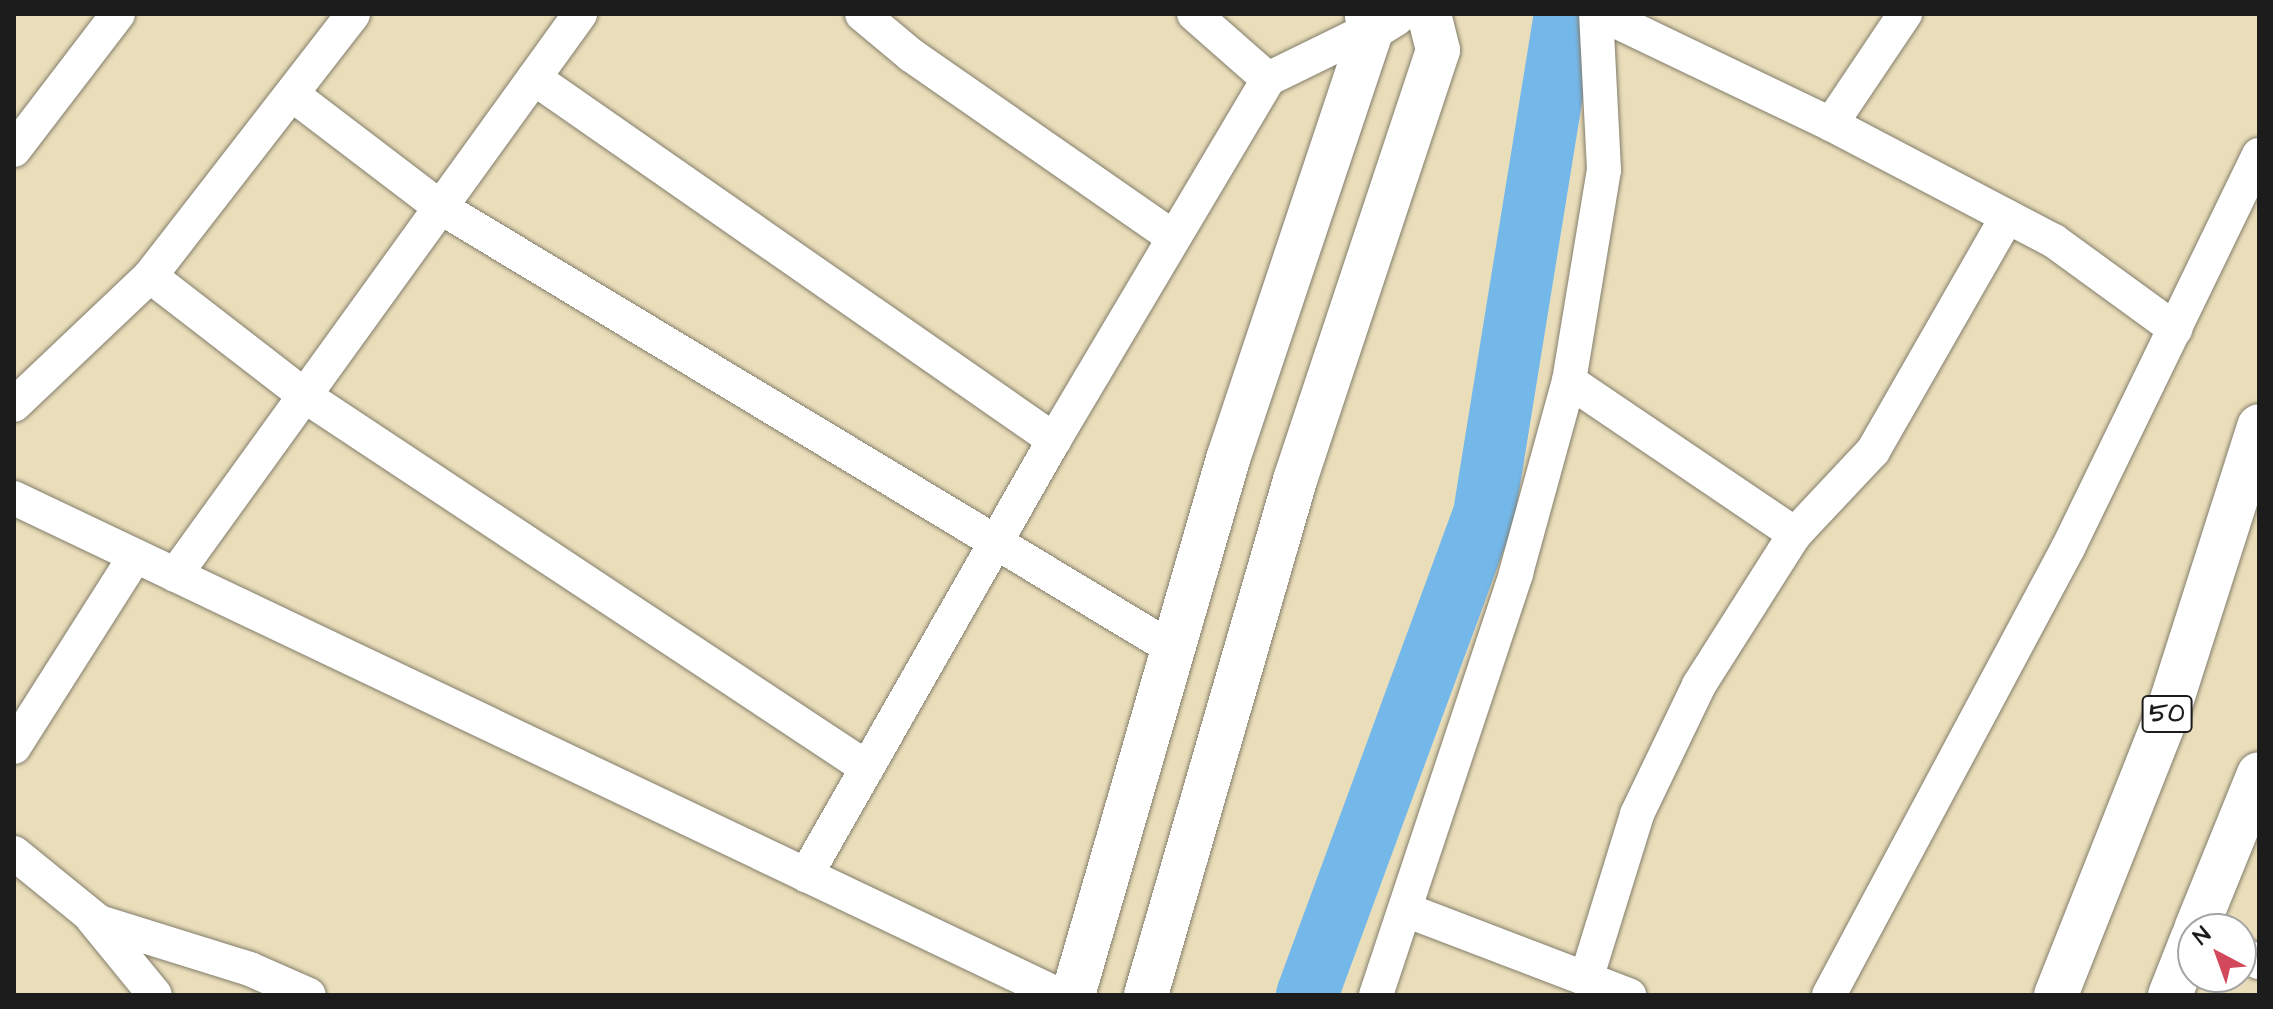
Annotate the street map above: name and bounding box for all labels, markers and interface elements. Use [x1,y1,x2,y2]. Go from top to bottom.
road number: 50 [2141,692,2193,736]
north arrow [2177,913,2257,993]
text: N [2187,920,2218,952]

